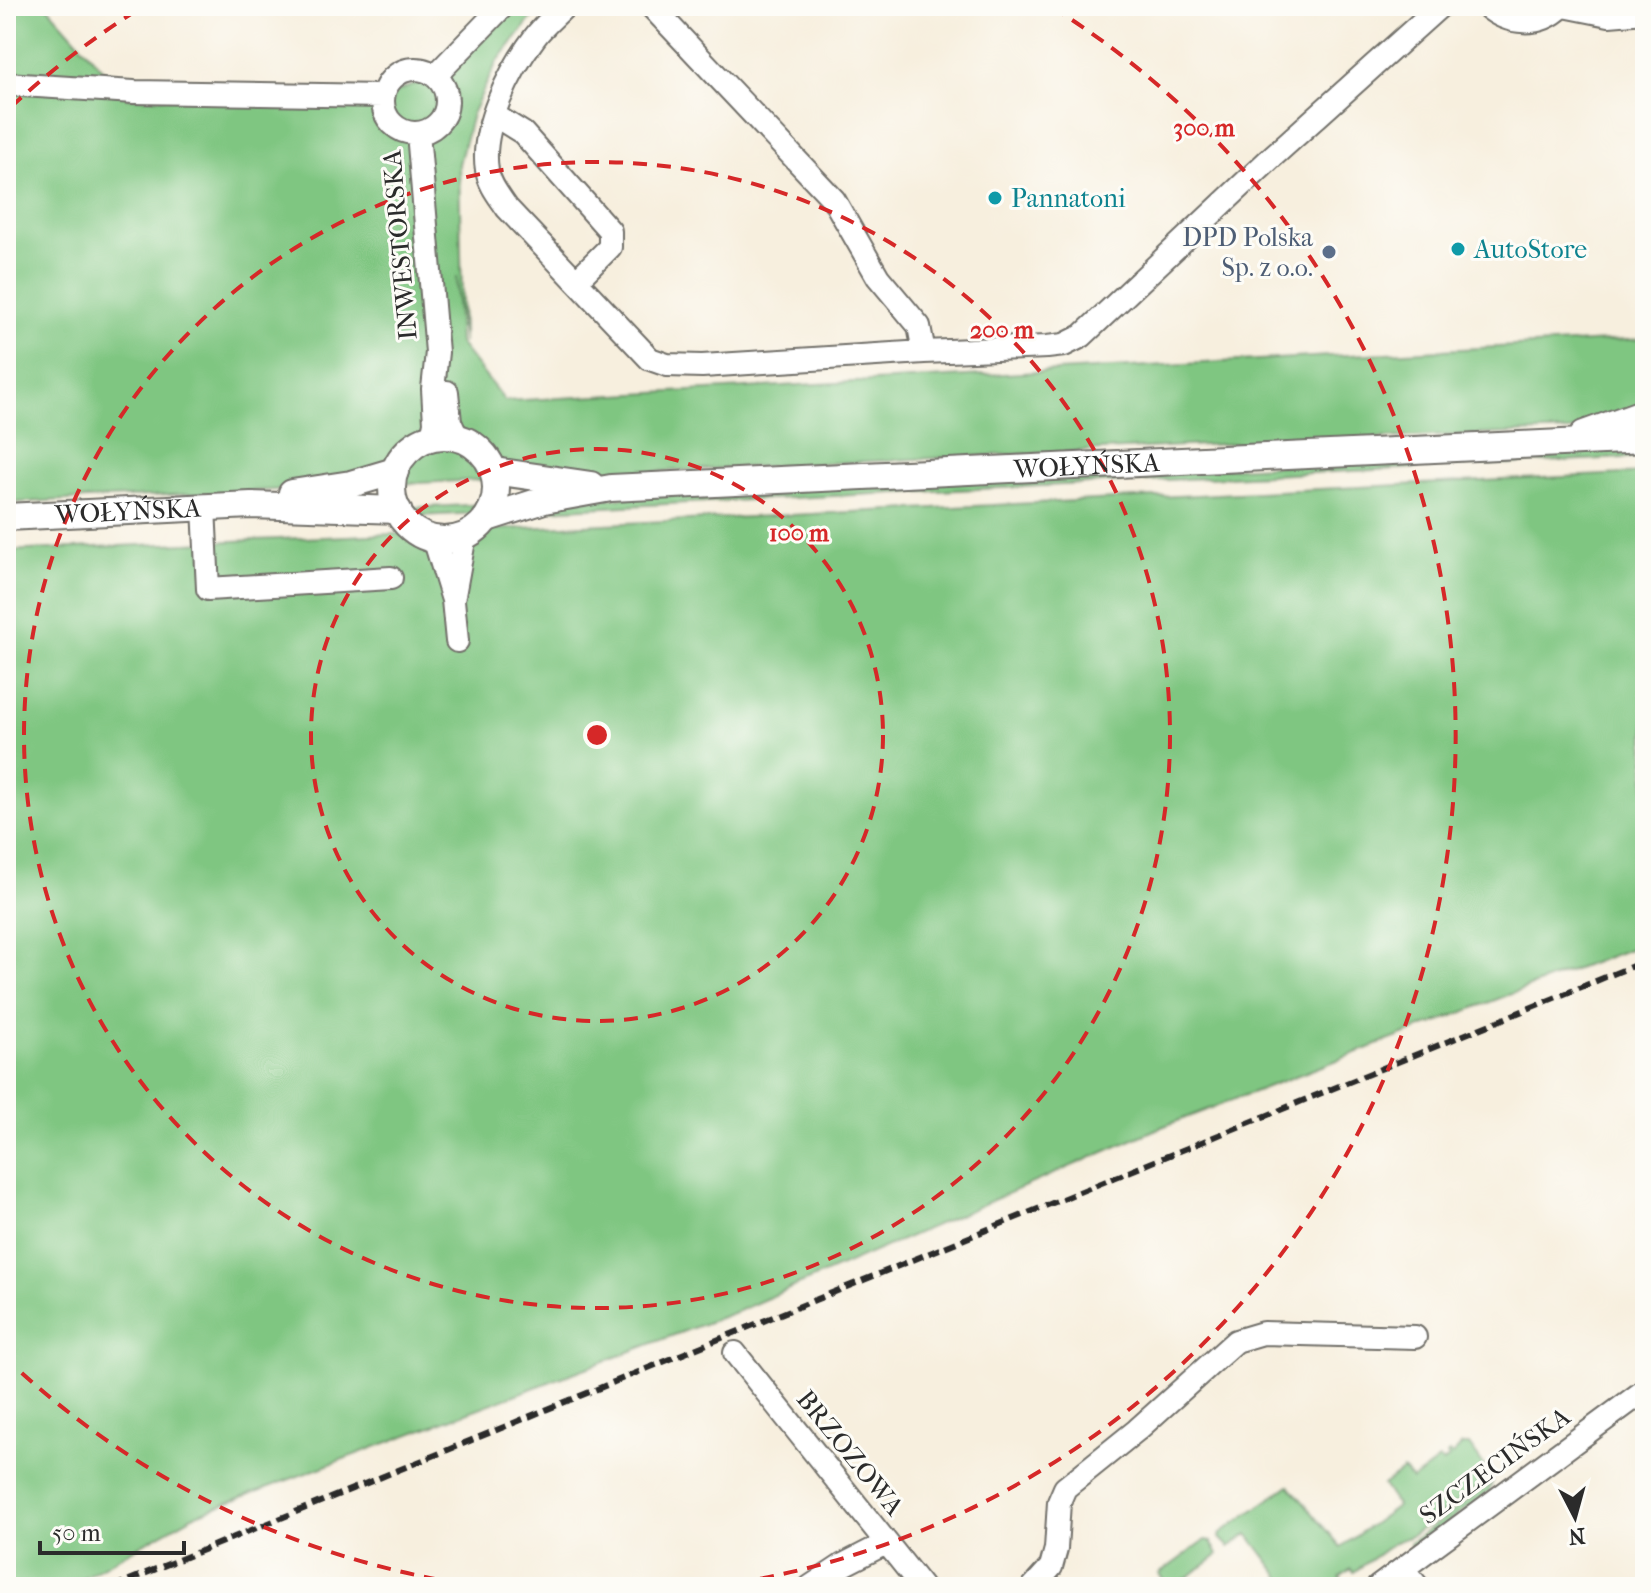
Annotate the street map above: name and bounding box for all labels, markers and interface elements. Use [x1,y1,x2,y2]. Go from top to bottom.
text: 300 m [1173,114,1236,142]
street label: INWESTORSKA [376,148,424,341]
place label: Pannatoni [1011,183,1126,214]
marker: Pannatoni [986,189,1004,207]
place label: DPD Polska Sp. z o.o. [1182,222,1314,283]
place label: AutoStore [1473,234,1587,265]
marker: AutoStore [1449,240,1467,258]
marker: DPD Polska Sp. z o.o. [1320,243,1338,261]
text: 200 m [970,316,1035,344]
street label: WOŁYŃSKA [1012,446,1162,484]
street label: WOŁYŃSKA [53,492,203,530]
text: 100 m [769,519,830,547]
centre of rings [583,721,611,749]
street label: BRZOZOWA [790,1384,911,1523]
street label: SZCZECIŃSKA [1413,1400,1577,1531]
north arrow [1535,1477,1615,1557]
scale bar [40,1505,184,1555]
text: 50 m [52,1519,101,1547]
text: N [1567,1522,1587,1550]

